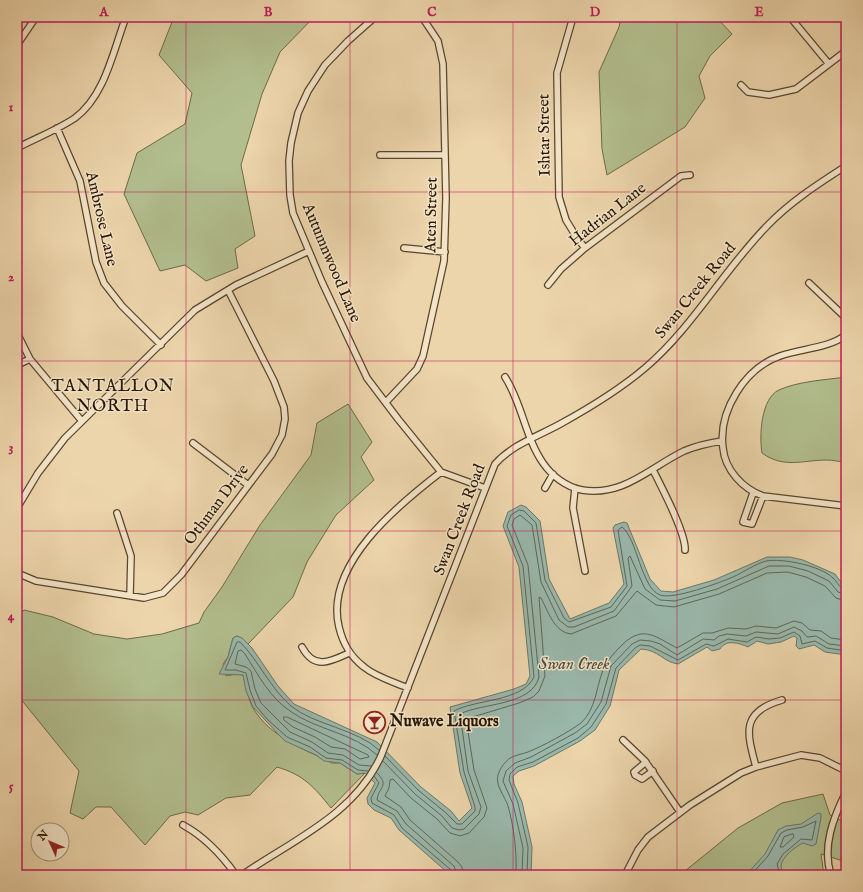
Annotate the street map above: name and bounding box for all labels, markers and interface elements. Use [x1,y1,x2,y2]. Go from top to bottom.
text: A [99,4,110,21]
text: B [264,4,273,21]
text: C [427,4,437,21]
text: D [590,4,601,21]
text: E [754,4,764,21]
street label: Ishtar Street [534,93,556,176]
text: 1 [9,99,14,116]
street label: Ambrose Lane [80,169,122,268]
street label: Aten Street [421,177,443,254]
street label: Hadrian Lane [565,179,651,251]
street label: Autumnwood Lane [297,200,365,326]
street label: Swan Creek Road [651,239,741,343]
text: 2 [8,269,14,286]
district label: TANTALLON NORTH [51,376,175,417]
text: 3 [9,439,14,456]
street label: Othman Drive [180,461,254,549]
street label: Swan Creek Road [430,461,491,578]
text: 4 [8,608,15,625]
water label: Swan Creek [538,654,610,675]
bar icon: Nuwave Liquors [362,709,388,735]
place label: Nuwave Liquors [389,712,499,732]
text: 5 [9,778,14,795]
north arrow [30,822,70,862]
text: N [34,827,52,845]

